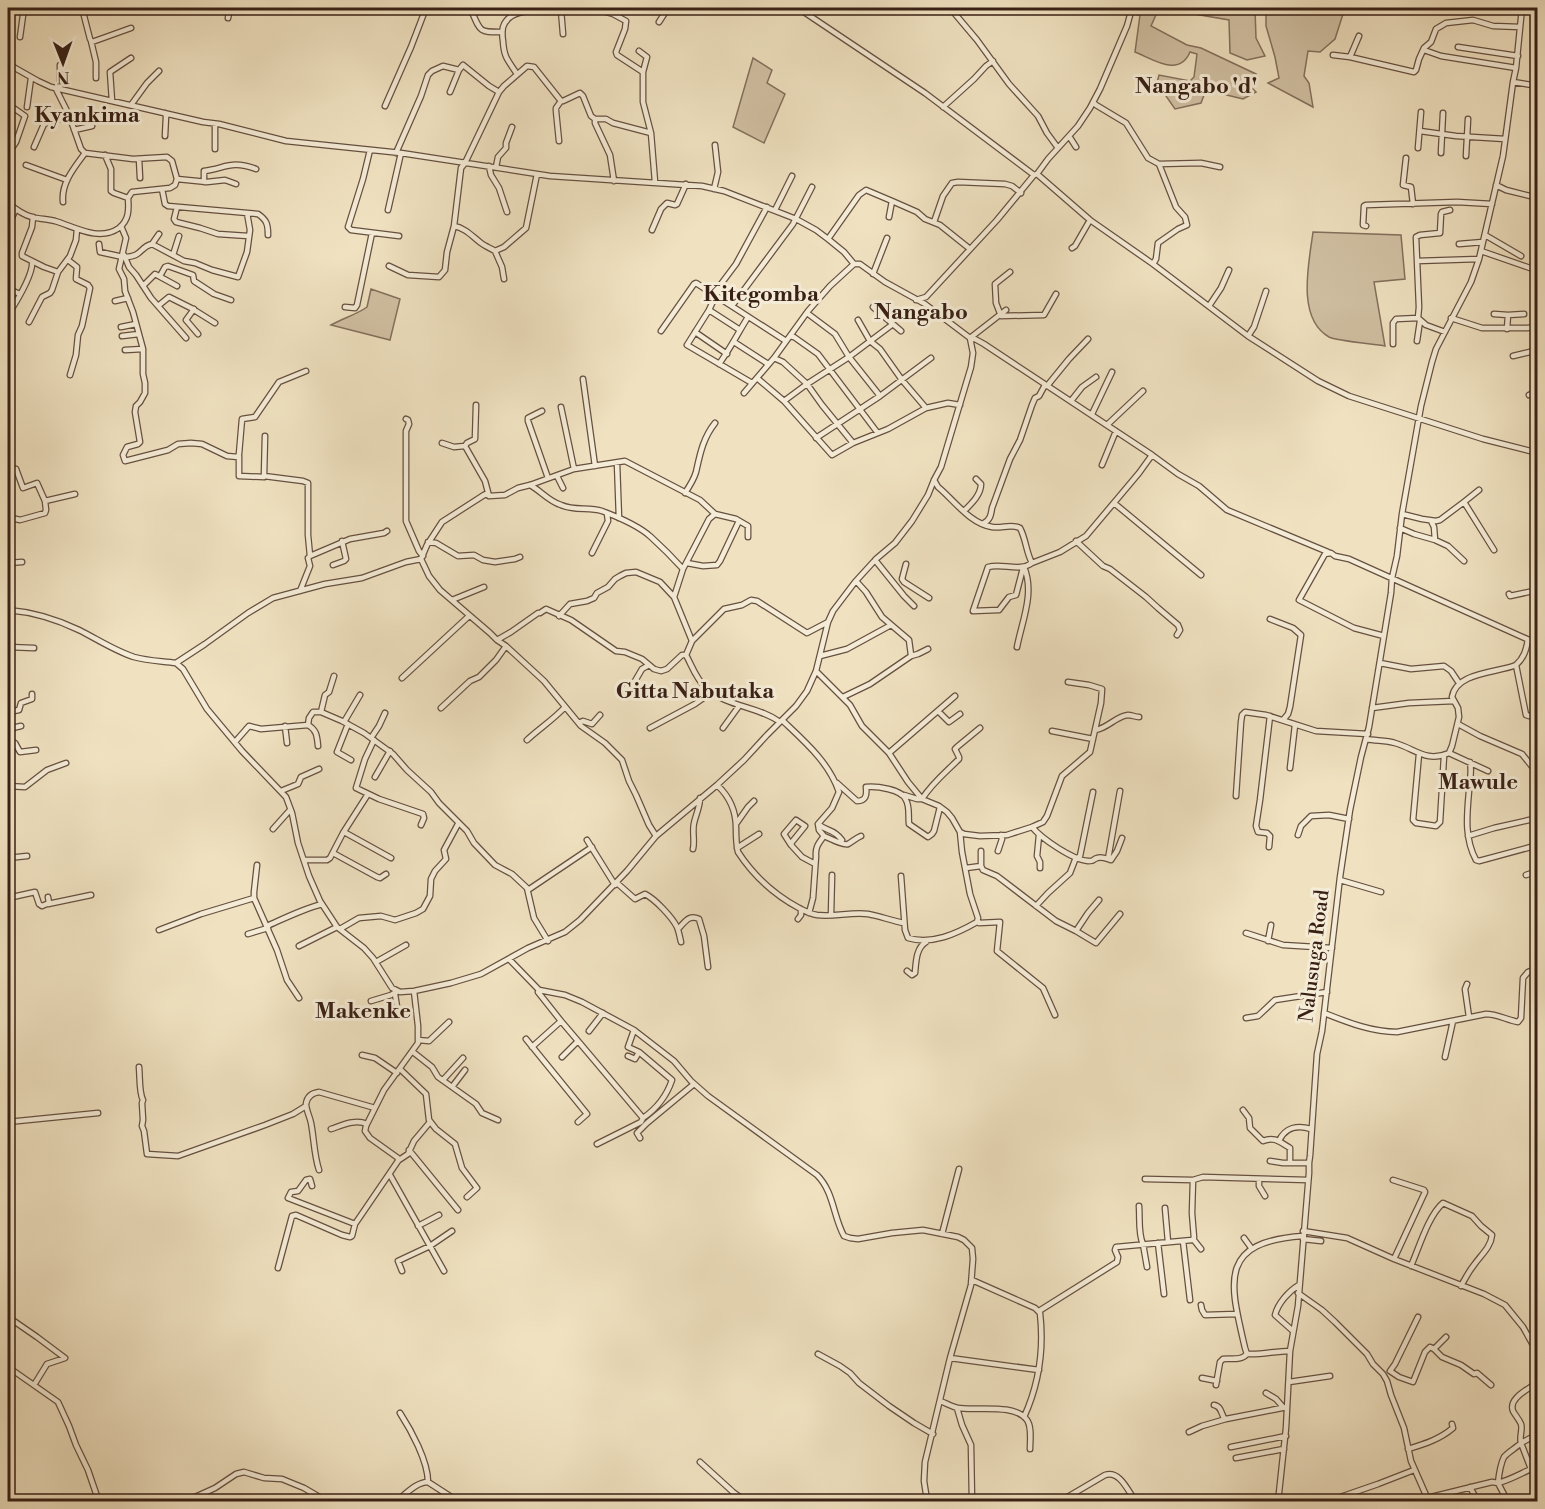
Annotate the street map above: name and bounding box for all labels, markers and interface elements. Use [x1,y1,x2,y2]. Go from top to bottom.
north arrow [33,33,93,93]
text: N [56,67,70,87]
district label: Nangabo 'd' [1135,73,1257,100]
district label: Kyankima [34,102,141,129]
district label: Kitegomba [703,281,820,308]
district label: Nangabo [874,299,968,326]
district label: Gitta Nabutaka [616,678,775,705]
district label: Mawule [1438,769,1518,796]
street label: Nalusuga Road [1294,888,1336,1024]
district label: Makenke [315,998,411,1025]

